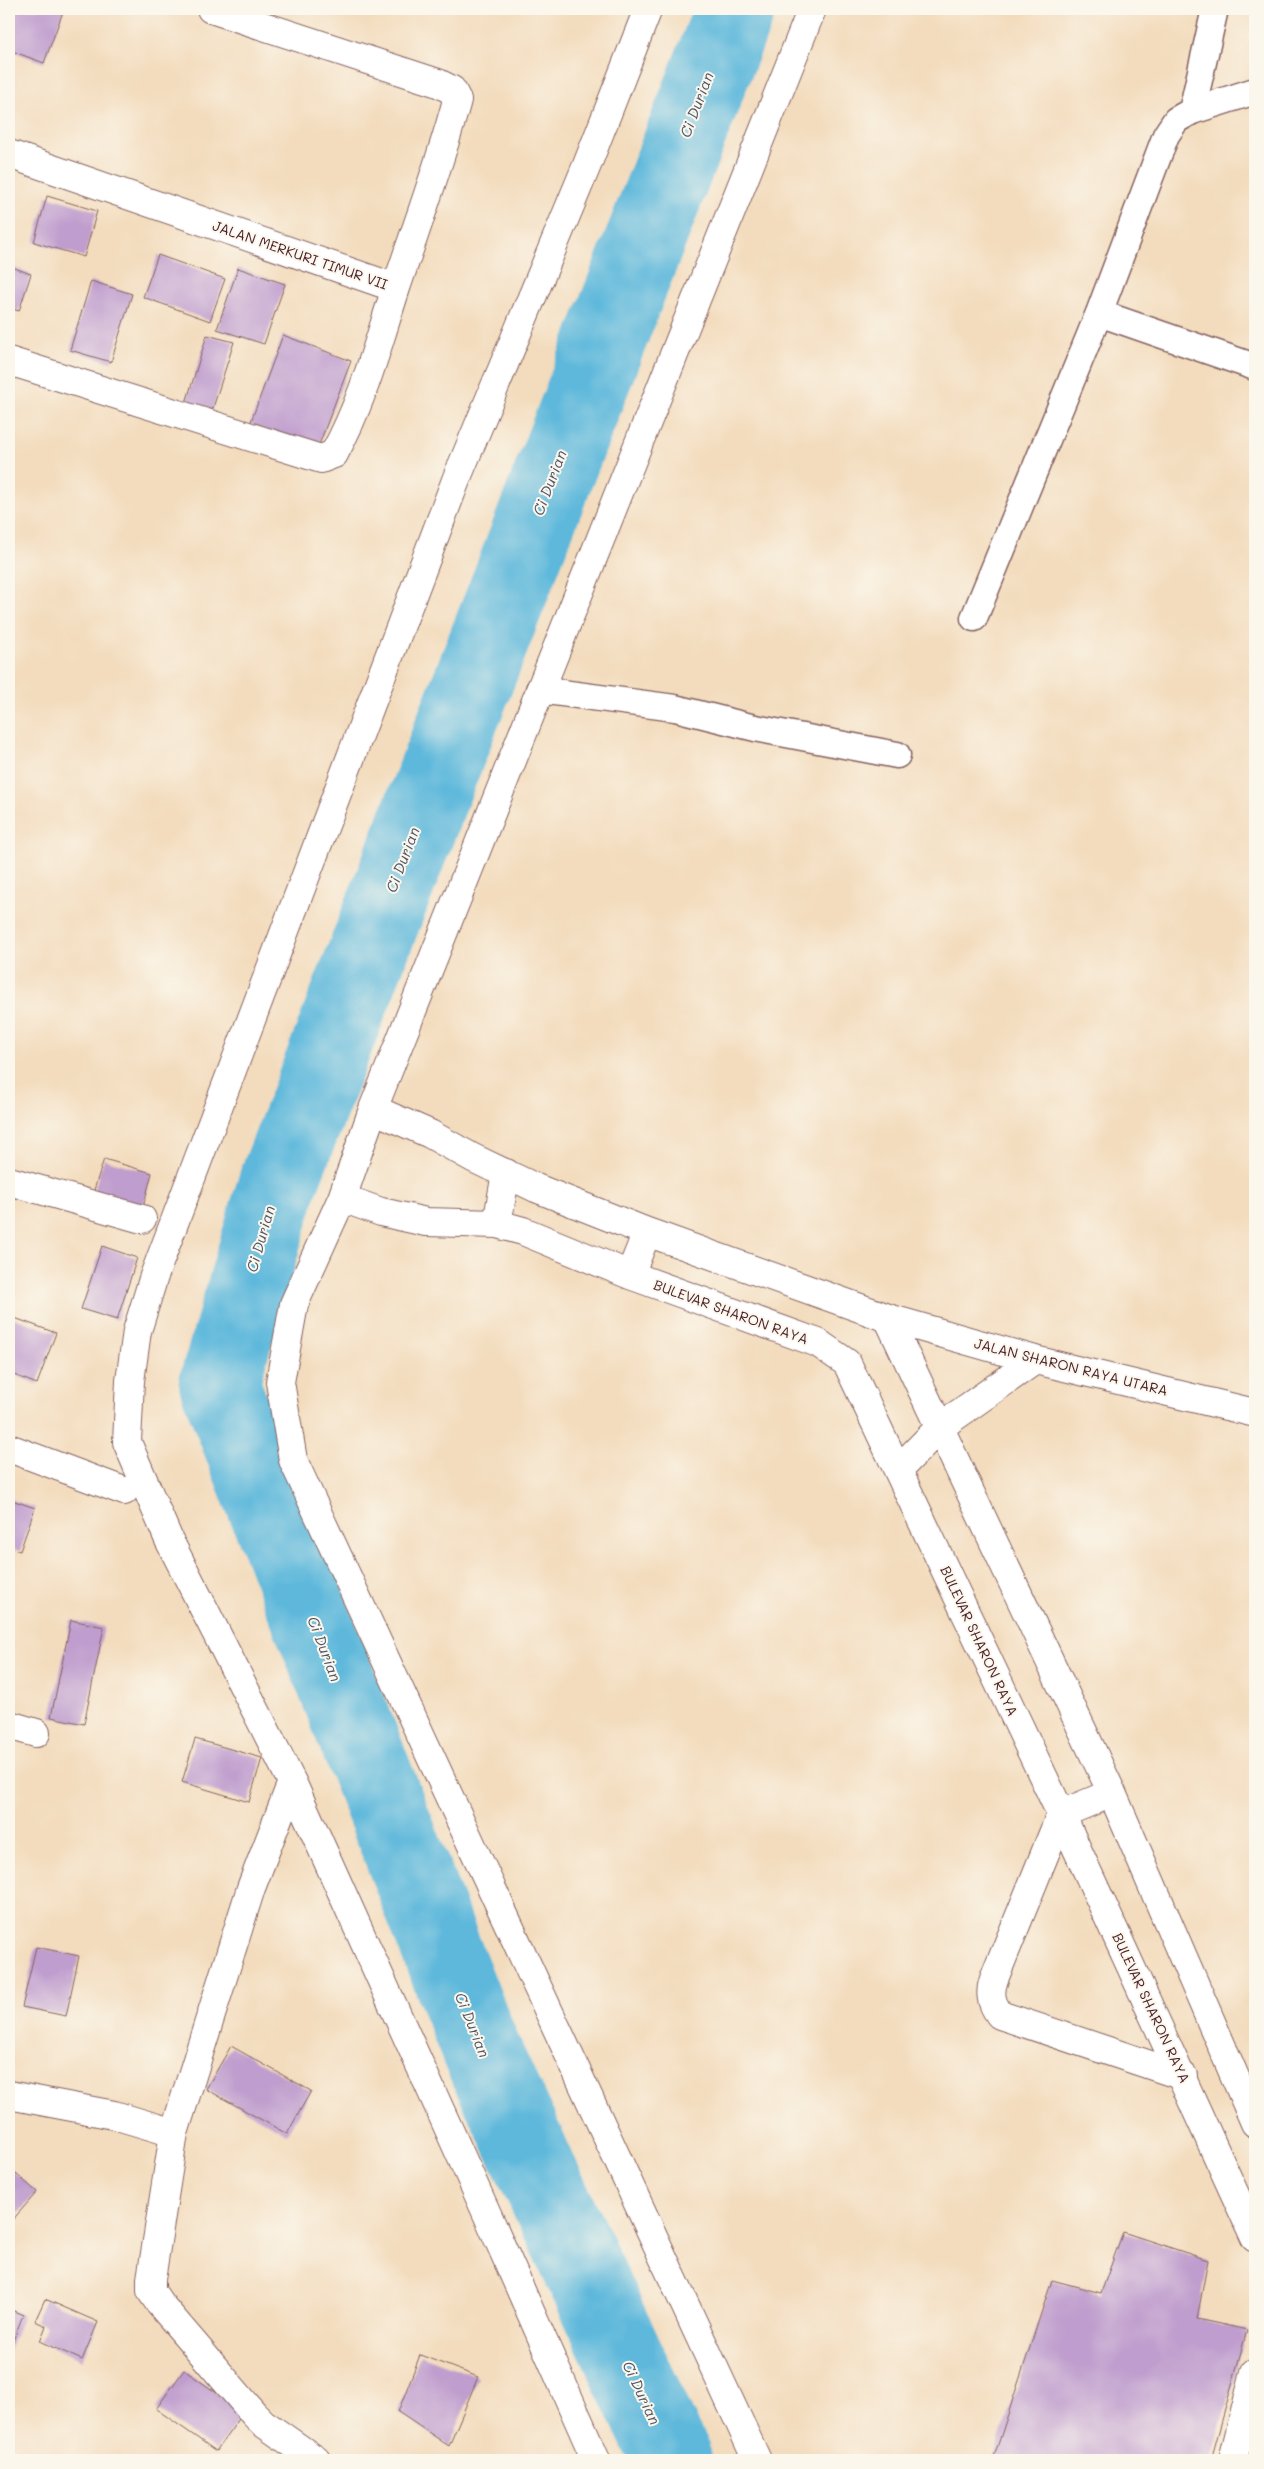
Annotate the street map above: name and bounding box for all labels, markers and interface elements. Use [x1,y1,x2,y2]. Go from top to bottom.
water label: Ci Durian [674,69,718,140]
street label: JALAN MERKURI TIMUR VII [210,216,390,293]
water label: Ci Durian [527,447,571,518]
water label: Ci Durian [380,824,424,895]
water label: Ci Durian [241,1203,279,1274]
street label: BULEVAR SHARON RAYA [651,1275,811,1348]
street label: JALAN SHARON RAYA UTARA [972,1333,1170,1400]
street label: BULEVAR SHARON RAYA [936,1563,1023,1719]
water label: Ci Durian [303,1613,347,1684]
street label: BULEVAR SHARON RAYA [1108,1930,1195,2086]
water label: Ci Durian [451,1989,495,2060]
water label: Ci Durian [618,2357,665,2428]

